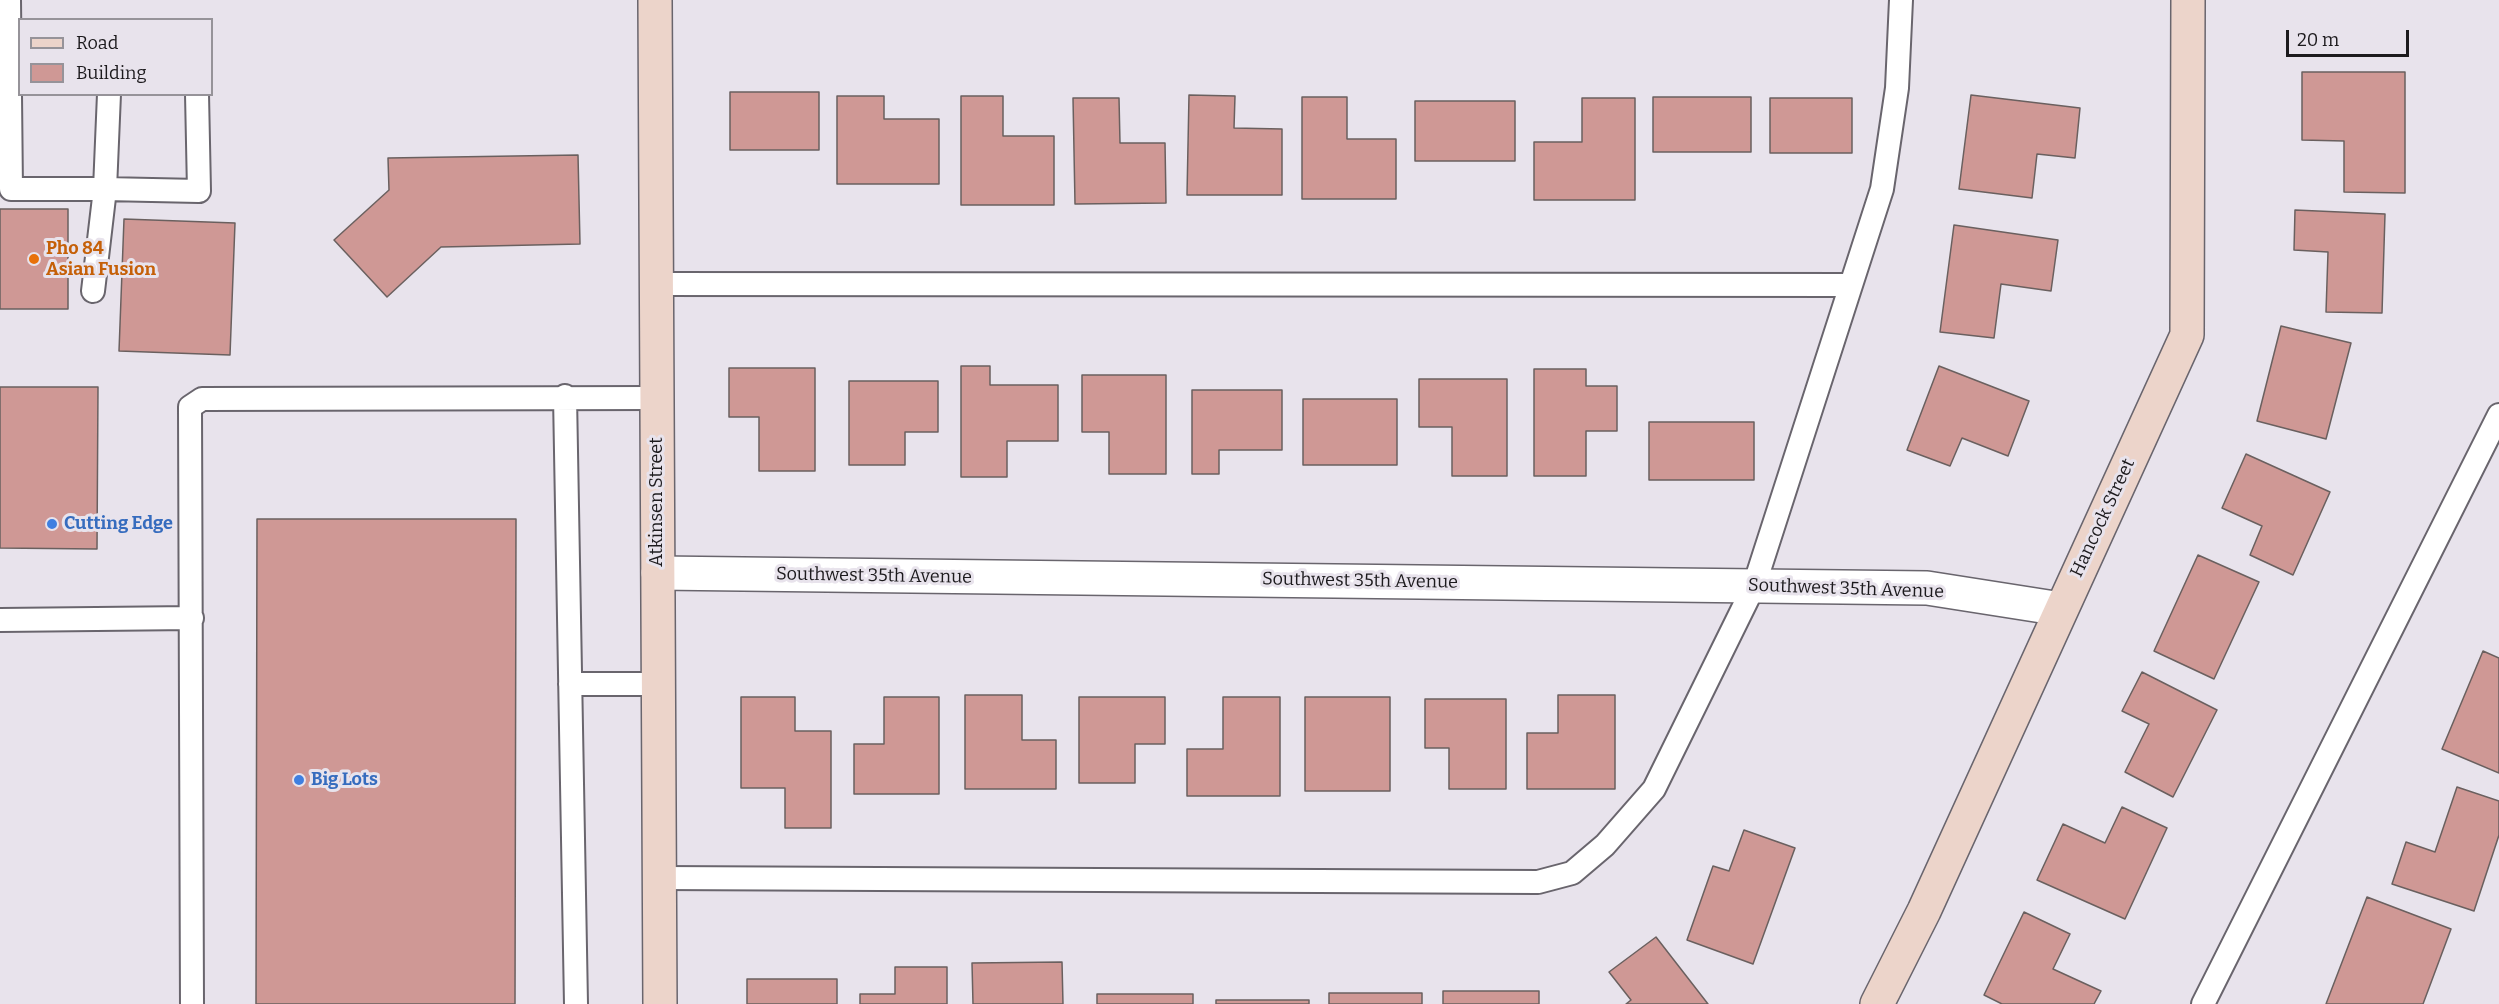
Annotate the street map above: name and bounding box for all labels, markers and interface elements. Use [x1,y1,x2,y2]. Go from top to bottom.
legend [18,18,213,96]
scale bar [2289,18,2412,56]
text: 20 m [2297,29,2339,51]
text: Road [76,32,118,54]
text: Building [76,62,147,84]
place label: Pho 84 Asian Fusion [46,238,156,280]
marker: Pho 84 Asian Fusion [27,252,41,266]
street label: Atkinsen Street [646,437,668,567]
street label: Hancock Street [2066,455,2140,581]
place label: Cutting Edge [64,513,173,535]
marker: Cutting Edge [45,517,59,531]
street label: Southwest 35th Avenue [776,563,972,589]
street label: Southwest 35th Avenue [1262,568,1458,594]
street label: Southwest 35th Avenue [1748,575,1944,603]
place label: Big Lots [311,769,378,791]
marker: Big Lots [292,773,306,787]

